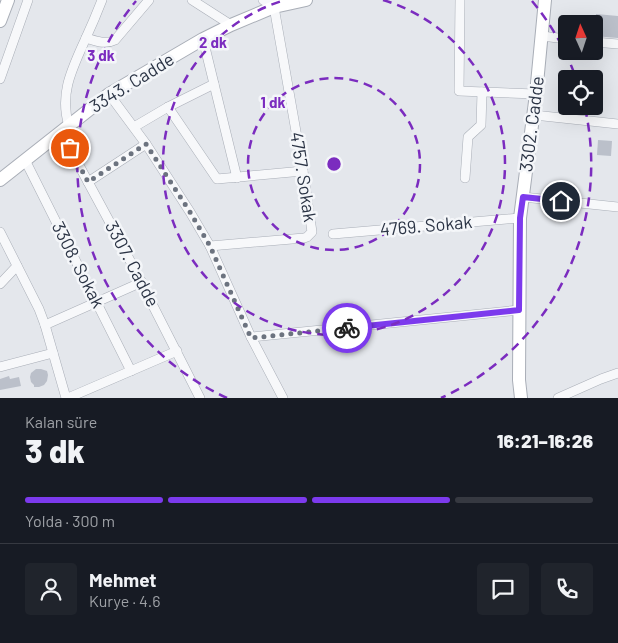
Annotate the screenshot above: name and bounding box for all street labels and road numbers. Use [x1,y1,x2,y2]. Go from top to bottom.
street label: 3343. Cadde [85,47,178,117]
street label: 3302. Cadde [514,75,548,173]
street label: 4757. Sokak [286,130,322,223]
street label: 4769. Sokak [379,210,473,240]
street label: 3307. Cadde [101,217,165,310]
street label: 3308. Sokak [48,218,110,311]

